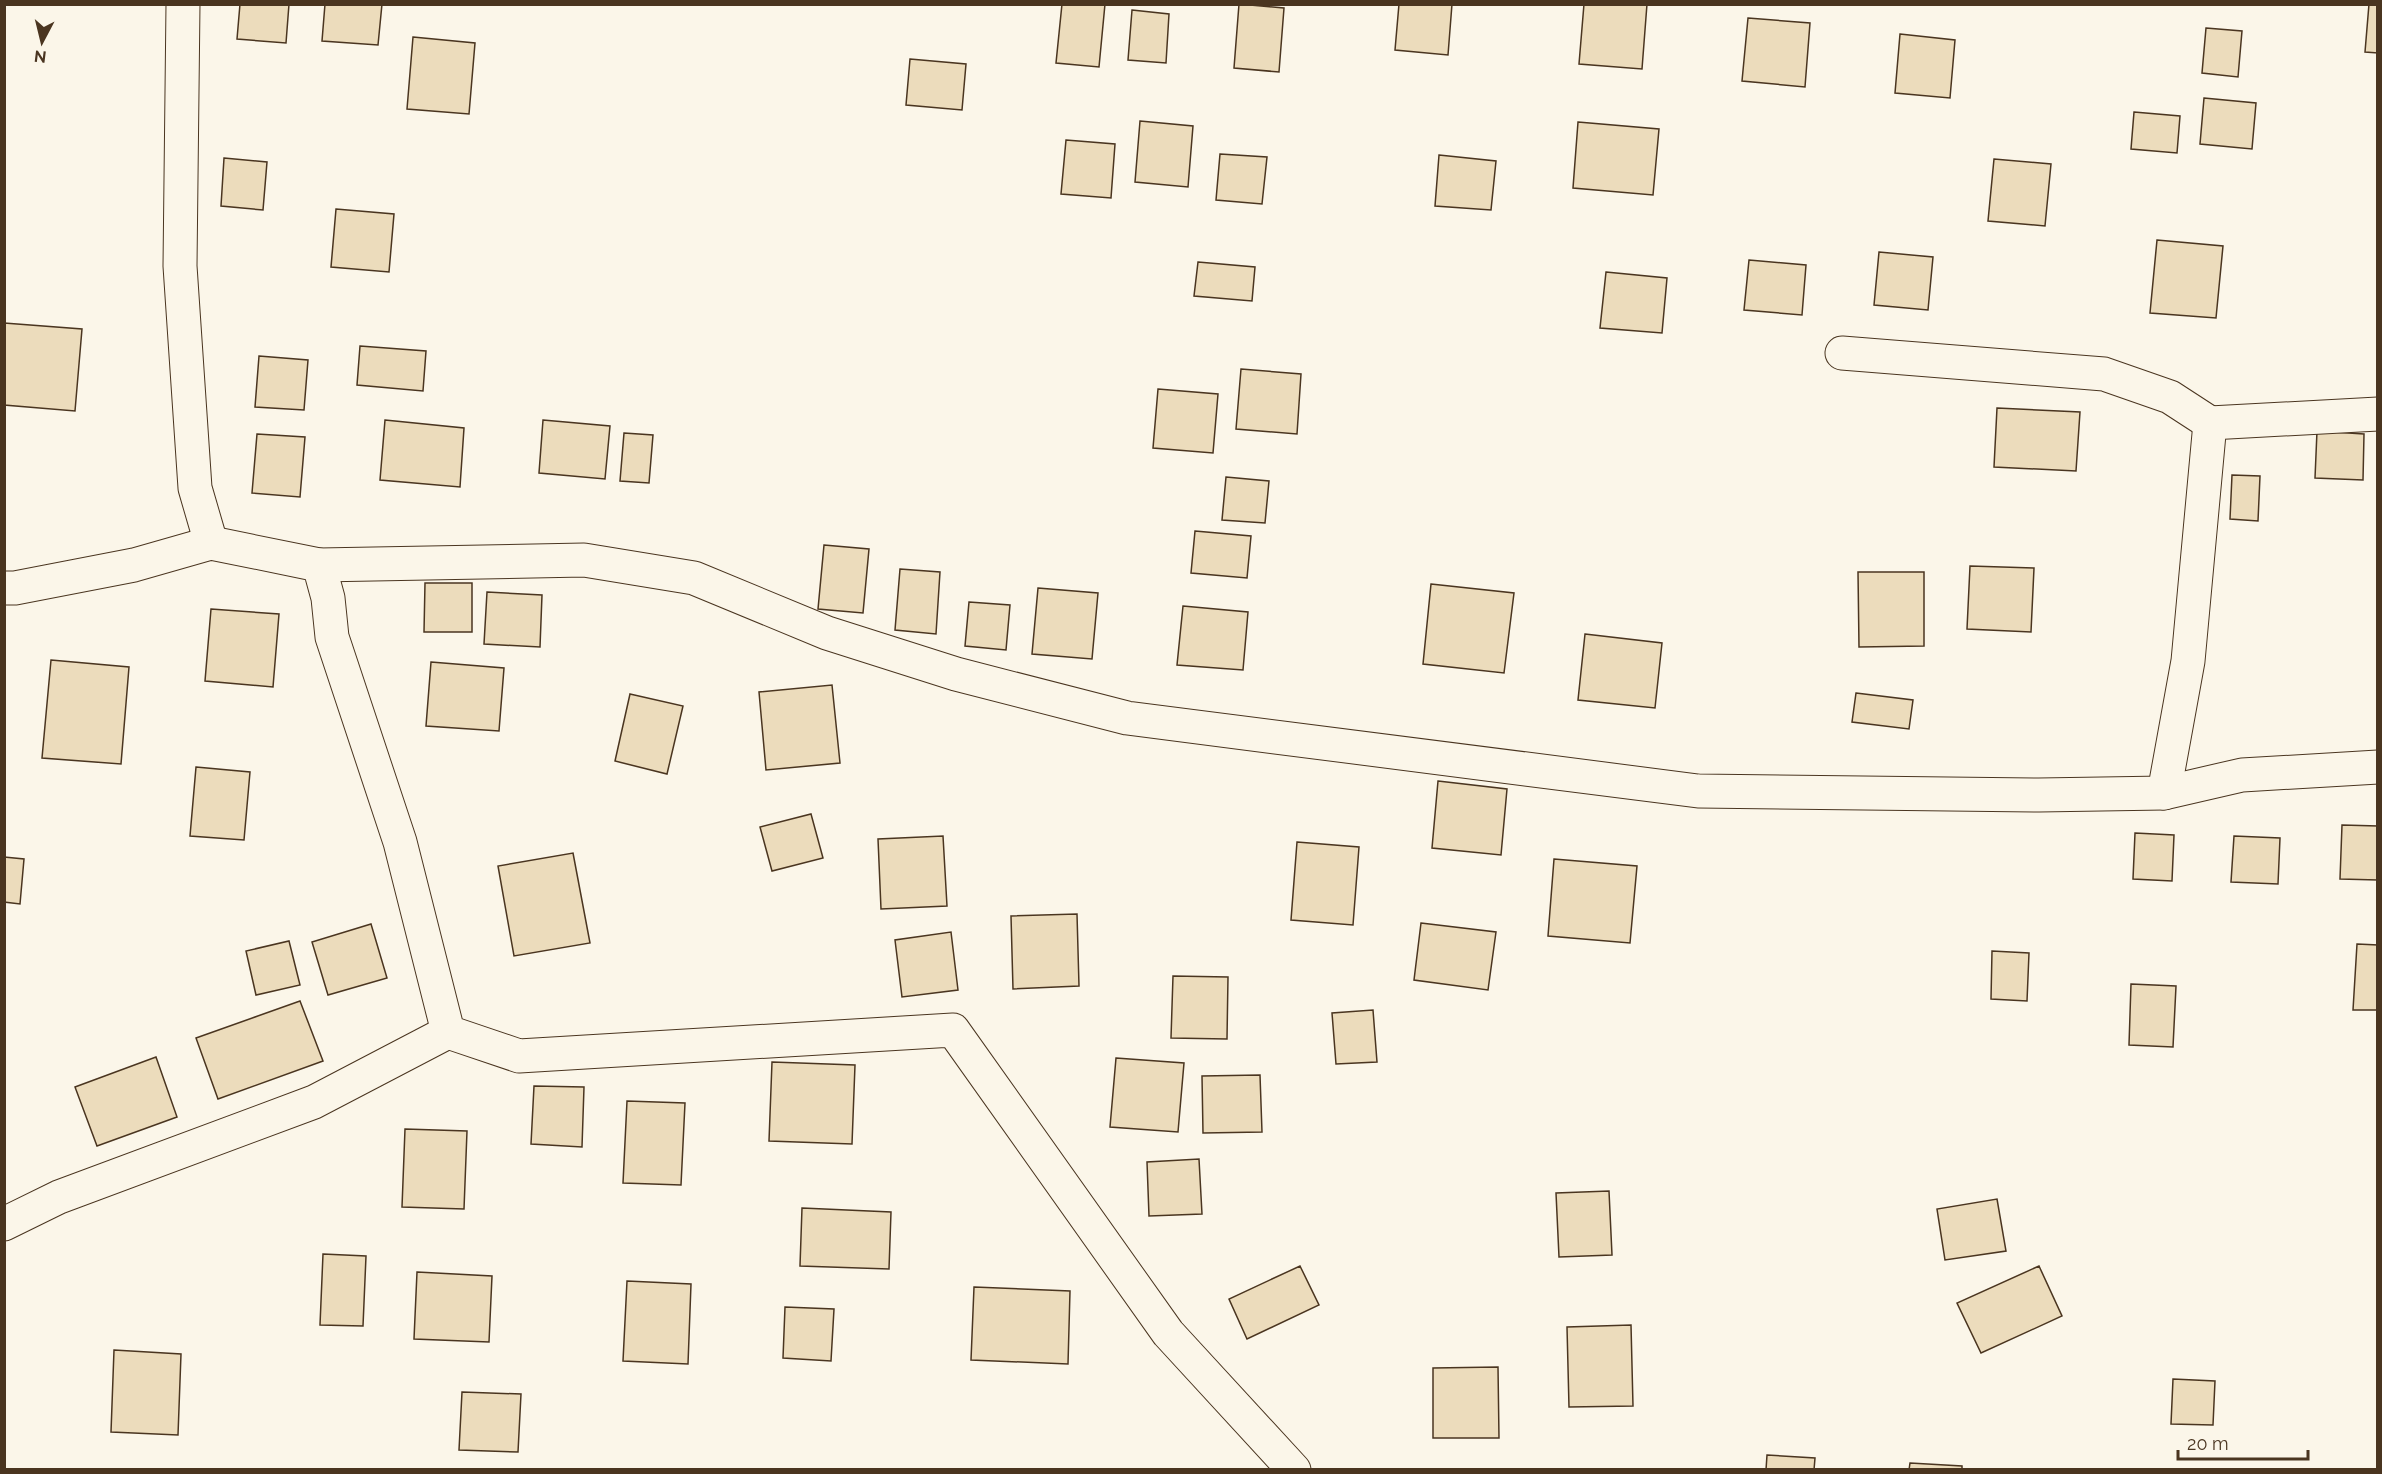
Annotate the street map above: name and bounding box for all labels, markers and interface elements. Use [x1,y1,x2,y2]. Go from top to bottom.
north arrow [12,12,72,72]
text: N [33,46,47,67]
scale bar [2178,1423,2308,1461]
text: 20 m [2187,1433,2229,1454]

